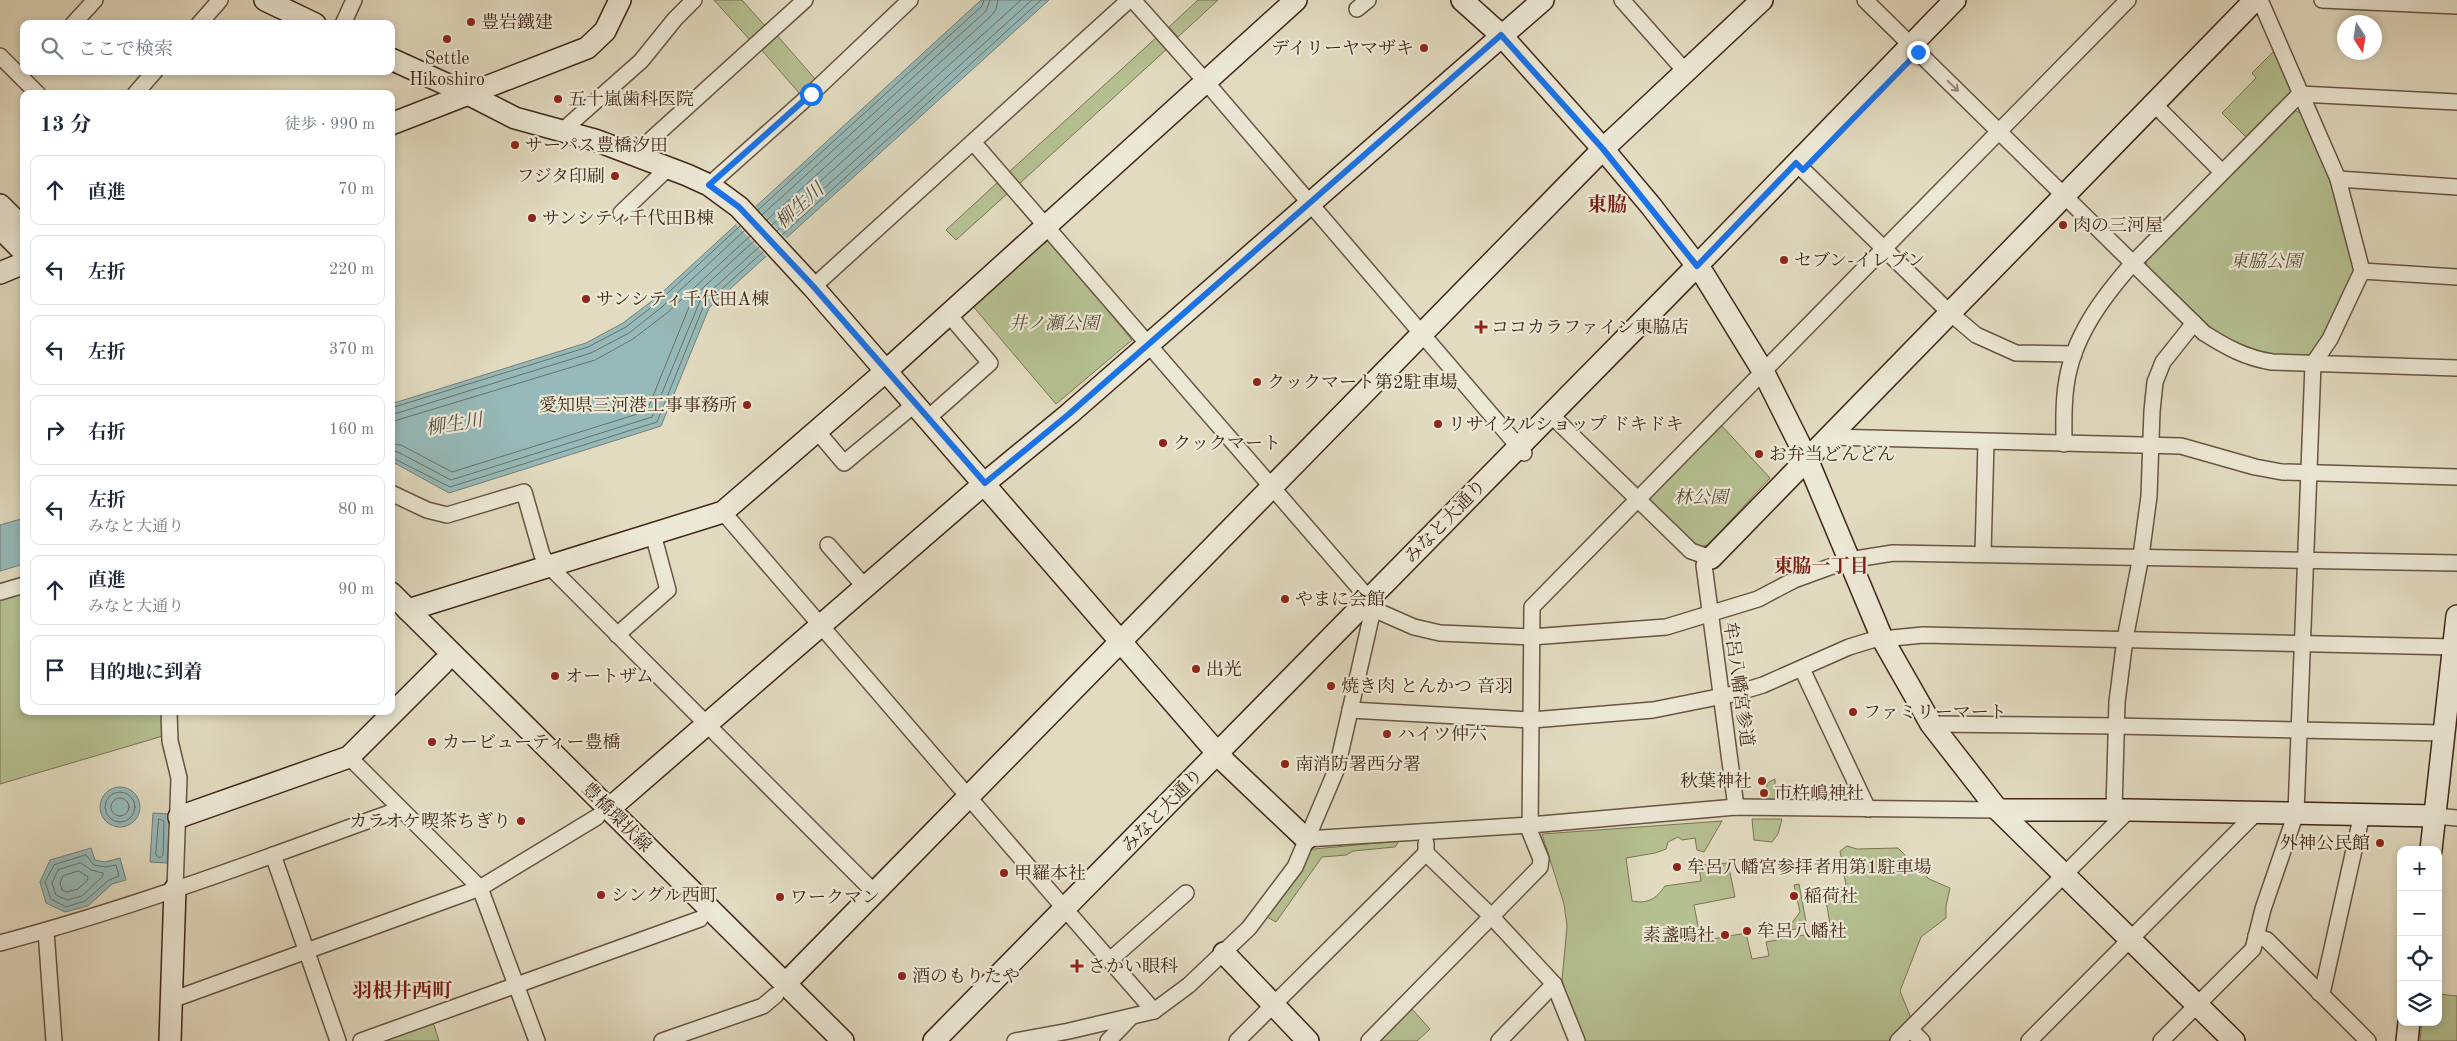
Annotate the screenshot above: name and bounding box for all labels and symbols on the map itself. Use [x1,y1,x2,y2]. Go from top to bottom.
place label: 豊岩鐵建 [481,12,553,32]
north arrow [2337,15,2382,60]
marker: 豊岩鐵建 [465,16,477,28]
marker: Settle Hikoshiro [441,33,453,45]
place label: デイリーヤマザキ [1271,39,1414,58]
route end [1907,41,1930,64]
marker: デイリーヤマザキ [1418,42,1430,54]
place label: Settle Hikoshiro [409,50,485,89]
one-way arrow [1946,80,1959,92]
route start [800,83,823,106]
place label: 五十嵐歯科医院 [568,89,694,109]
marker: 五十嵐歯科医院 [552,93,564,105]
place label: サーパス豊橋汐田 [525,135,668,155]
marker: サーパス豊橋汐田 [509,139,521,151]
place label: フジタ印刷 [516,167,605,186]
marker: フジタ印刷 [609,170,621,182]
water label: 柳生川 [772,178,830,233]
district label: 東脇 [1587,194,1627,216]
place label: サンシティ千代田B棟 [542,208,714,228]
marker: サンシティ千代田B棟 [526,212,538,224]
place label: 肉の三河屋 [2073,216,2163,235]
marker: 肉の三河屋 [2057,219,2069,231]
place label: セブン-イレブン [1794,251,1925,270]
park label: 東脇公園 [2230,251,2305,271]
marker: セブン-イレブン [1778,254,1790,266]
place label: サンシティ千代田A棟 [596,289,769,309]
marker: サンシティ千代田A棟 [580,293,592,305]
park label: 井ノ瀬公園 [1009,313,1102,333]
place label: ココカラファイン東脇店 [1491,317,1689,337]
marker: ココカラファイン東脇店 [1475,321,1487,333]
place label: クックマート第2駐車場 [1267,372,1457,392]
marker: クックマート第2駐車場 [1251,376,1263,388]
place label: 愛知県三河港工事事務所 [539,395,737,415]
marker: 愛知県三河港工事事務所 [741,399,753,411]
water label: 柳生川 [424,409,486,439]
place label: リサイクルショップ ドキドキ [1448,415,1684,434]
marker: リサイクルショップ ドキドキ [1432,418,1444,430]
place label: クックマート [1173,435,1281,453]
marker: クックマート [1157,437,1169,449]
place label: お弁当どんどん [1769,444,1895,464]
marker: お弁当どんどん [1753,448,1765,460]
street label: みなと大通り [1400,475,1490,567]
park label: 林公園 [1674,487,1731,507]
district label: 東脇一丁目 [1773,555,1869,577]
place label: やまに会館 [1295,589,1385,609]
marker: やまに会館 [1279,593,1291,605]
street label: 牟呂八幡宮参道 [1720,620,1758,748]
place label: 出光 [1206,659,1242,679]
marker: 出光 [1190,663,1202,675]
place label: オートザム [565,667,654,686]
marker: オートザム [549,670,561,682]
place label: 焼き肉 とんかつ 音羽 [1341,676,1513,696]
marker: 焼き肉 とんかつ 音羽 [1325,680,1337,692]
place label: ファミリーマート [1863,704,2007,722]
marker: ファミリーマート [1847,706,1859,718]
place label: ハイツ仲六 [1397,724,1487,744]
marker: ハイツ仲六 [1381,728,1393,740]
place label: カービューティー豊橋 [442,732,621,752]
marker: カービューティー豊橋 [426,736,438,748]
place label: 南消防署西分署 [1295,754,1421,774]
marker: 南消防署西分署 [1279,758,1291,770]
street label: みなと大通り [1117,764,1207,856]
place label: 秋葉神社 [1680,771,1752,791]
marker: 秋葉神社 [1756,775,1768,787]
street label: 豊橋環状線 [578,778,656,856]
place label: 市杵嶋神社 [1774,783,1864,803]
marker: 市杵嶋神社 [1758,787,1770,799]
place label: カラオケ喫茶ちぎり [349,811,511,831]
marker: カラオケ喫茶ちぎり [515,815,527,827]
place label: 外神公民館 [2280,833,2370,853]
marker: 外神公民館 [2374,837,2386,849]
place label: 牟呂八幡宮参拝者用第1駐車場 [1687,857,1931,877]
marker: 牟呂八幡宮参拝者用第1駐車場 [1671,861,1683,873]
place label: 甲羅本社 [1014,863,1086,883]
marker: 甲羅本社 [998,867,1010,879]
place label: シングル西町 [611,886,718,905]
place label: 稲荷社 [1804,886,1858,906]
marker: シングル西町 [595,889,607,901]
place label: ワークマン [790,889,880,907]
marker: 稲荷社 [1788,890,1800,902]
marker: ワークマン [774,891,786,903]
place label: 牟呂八幡社 [1757,921,1847,941]
place label: 素盞嗚社 [1643,925,1715,945]
marker: 牟呂八幡社 [1741,925,1753,937]
marker: 素盞嗚社 [1719,929,1731,941]
place label: さかい眼科 [1088,957,1178,976]
marker: さかい眼科 [1070,959,1084,973]
place label: 酒のもりたや [912,967,1020,986]
marker: 酒のもりたや [896,970,908,982]
district label: 羽根井西町 [352,980,453,1002]

